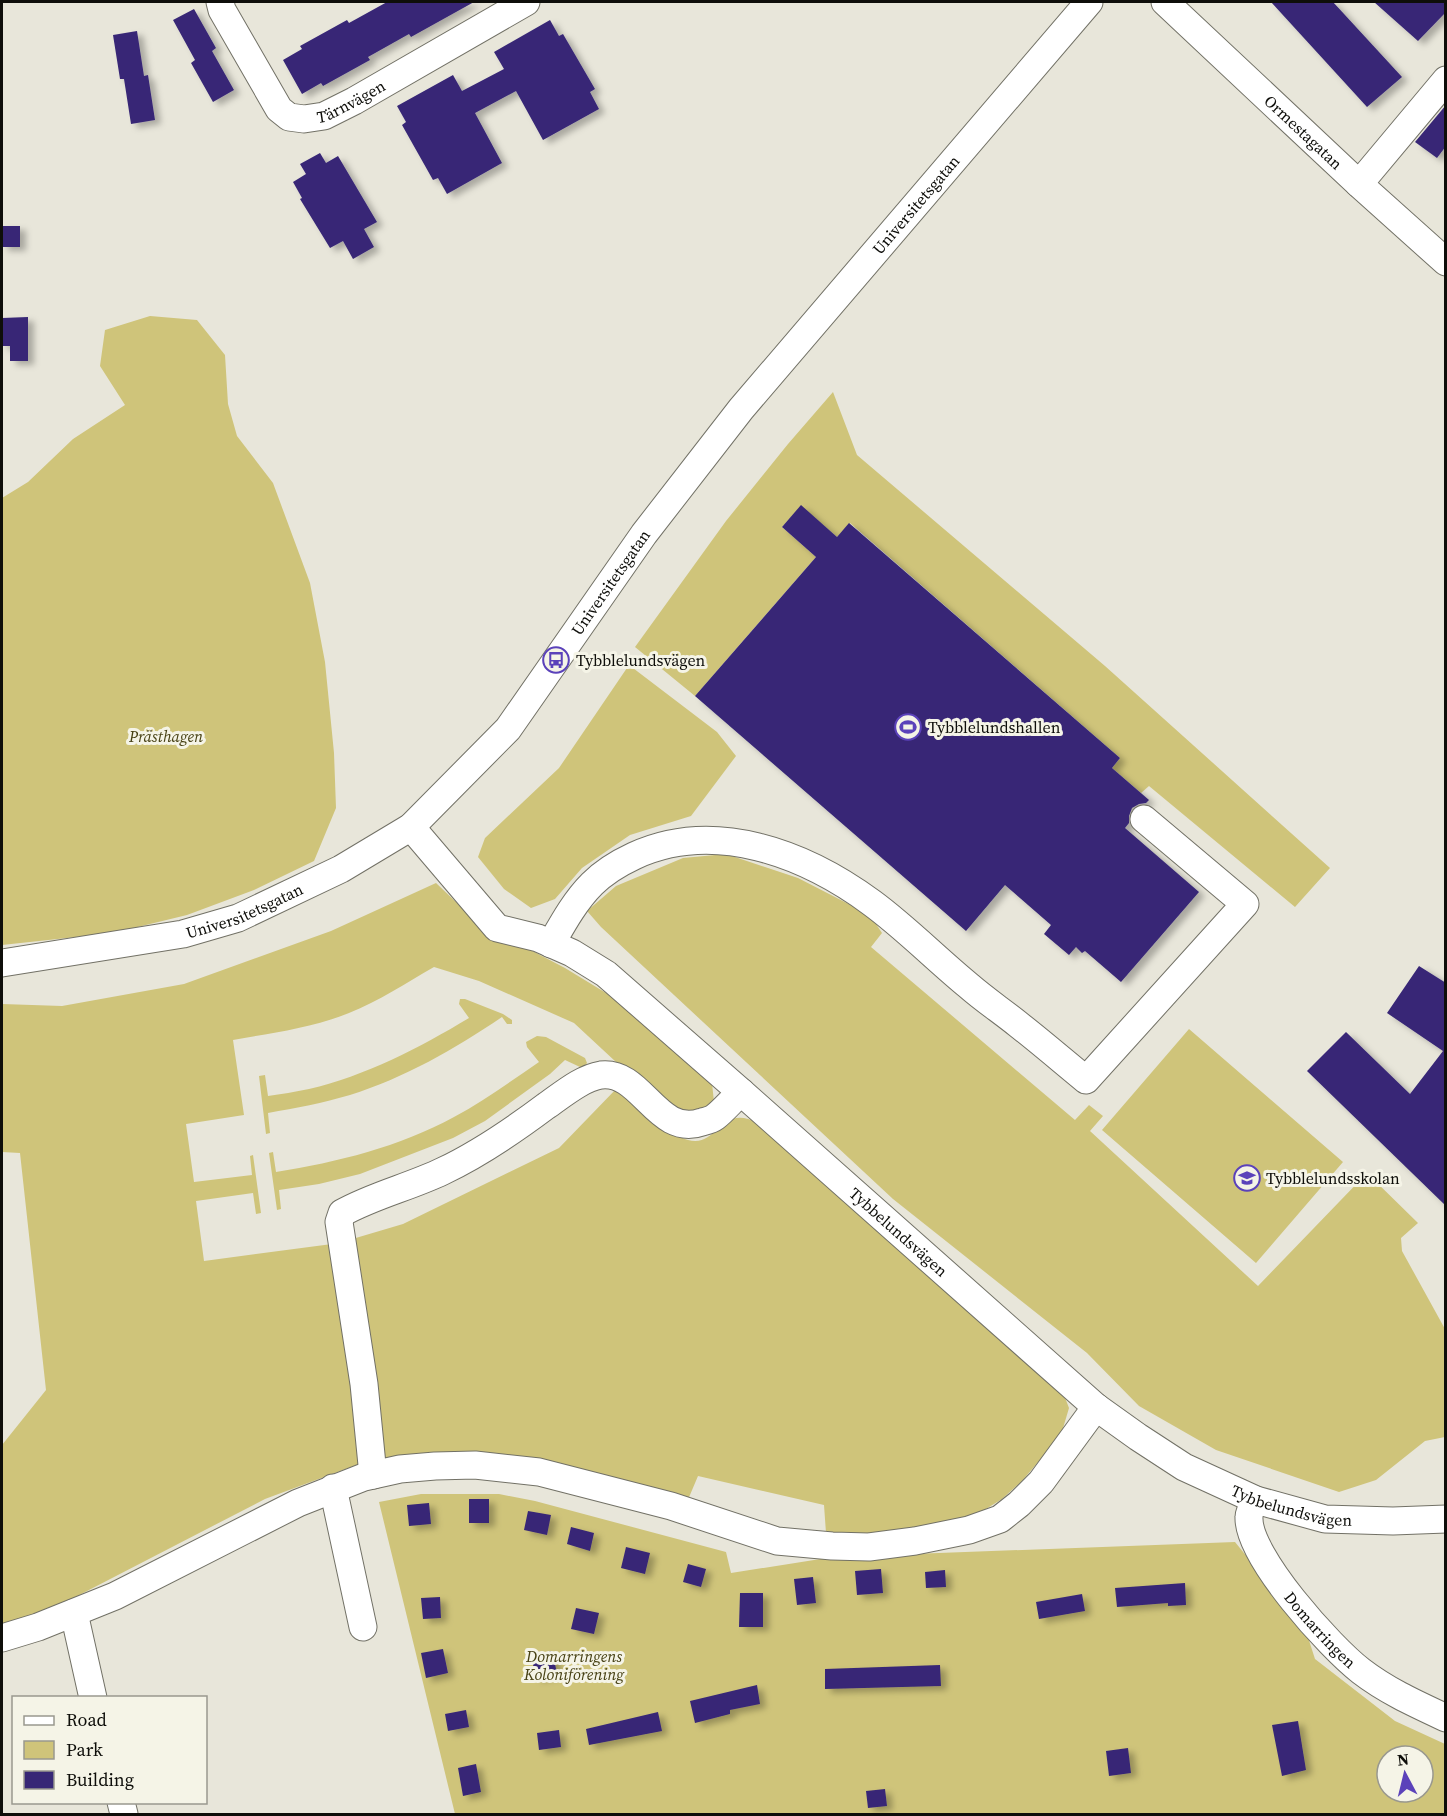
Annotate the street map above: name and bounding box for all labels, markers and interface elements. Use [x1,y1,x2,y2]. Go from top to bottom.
street label: Tärnvägen [315,74,389,128]
street label: Ormestagatan [1260,90,1348,174]
street label: Universitetsgatan [867,150,965,259]
street label: Universitetsgatan [566,525,655,640]
bus stop icon: Tybblelundsvägen [541,645,571,675]
place label: Tybblelundsvägen [576,649,706,671]
sports icon: Tybblelundshallen [893,712,923,742]
place label: Tybblelundshallen [928,716,1061,738]
park label: Prästhagen [128,725,203,747]
street label: Universitetsgatan [183,878,307,944]
school or university icon: Tybblelundsskolan [1232,1163,1262,1193]
place label: Tybblelundsskolan [1266,1167,1400,1189]
street label: Tybbelundsvägen [845,1182,953,1282]
street label: Tybbelundsvägen [1228,1479,1353,1531]
street label: Domarringen [1279,1587,1361,1673]
park label: Domarringens Koloniförening [523,1645,625,1685]
legend [12,1696,207,1804]
text: Road [66,1707,107,1732]
text: Park [66,1737,103,1762]
north arrow [1375,1744,1435,1804]
text: N [1396,1747,1411,1771]
text: Building [66,1767,134,1792]

